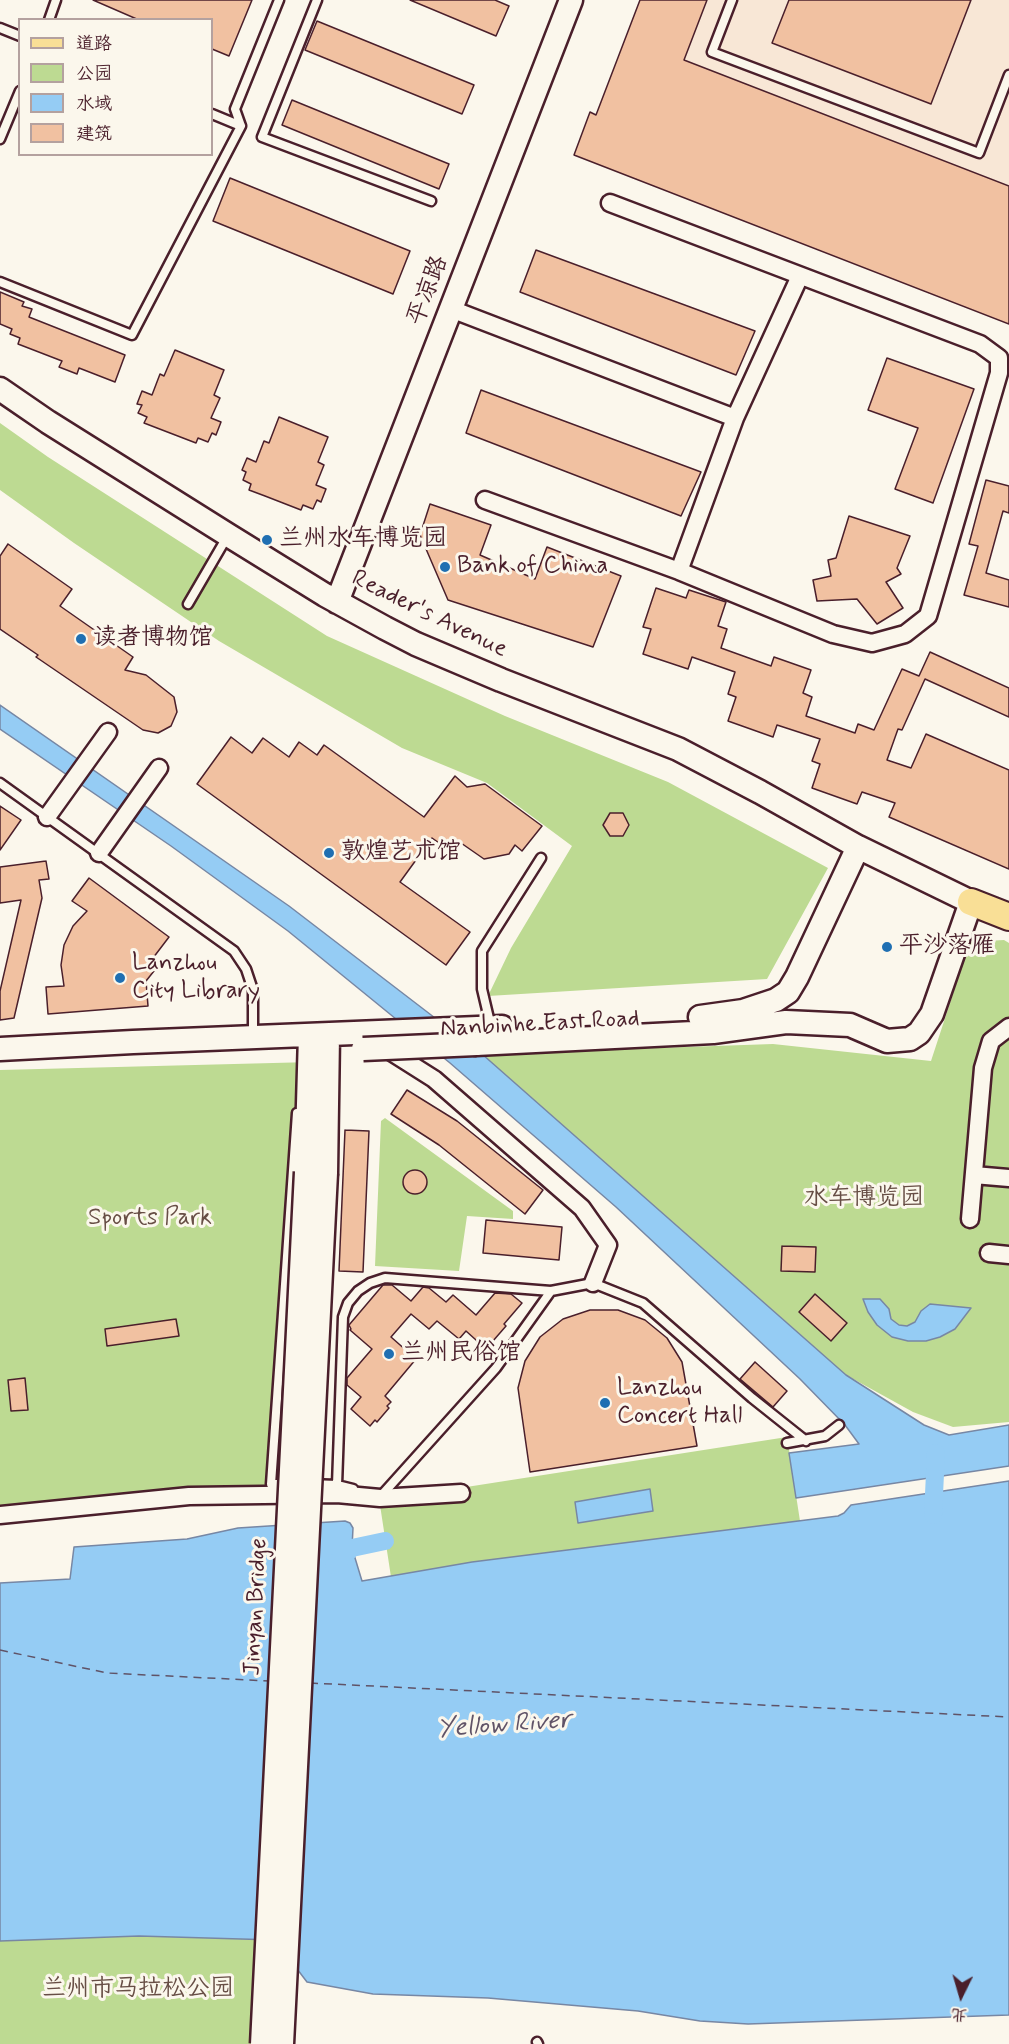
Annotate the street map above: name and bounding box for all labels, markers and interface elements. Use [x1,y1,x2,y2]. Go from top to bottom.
legend [18,18,213,156]
text: 道路 [76,32,112,56]
text: 公园 [76,62,112,86]
text: 水域 [76,92,112,116]
text: 建筑 [76,122,112,146]
street label: 平凉路 [403,252,455,330]
place label: 兰州水车博览园 [279,526,447,554]
marker: 兰州水车博览园 [260,533,274,547]
place label: Bank of China [457,553,608,581]
marker: Bank of China [438,560,452,574]
street label: Reader's Avenue [346,565,512,665]
place label: 读者博物馆 [93,625,213,653]
marker: 读者博物馆 [74,632,88,646]
place label: 敦煌艺术馆 [341,839,461,867]
marker: 敦煌艺术馆 [322,846,336,860]
place label: 平沙落雁 [899,933,995,961]
marker: 平沙落雁 [880,940,894,954]
place label: Lanzhou City Library [132,950,260,1006]
marker: Lanzhou City Library [113,971,127,985]
street label: Nanbinhe East Road [440,1005,640,1045]
park label: 水车博览园 [804,1185,924,1213]
park label: Sports Park [88,1205,212,1233]
place label: 兰州民俗馆 [401,1340,521,1368]
marker: 兰州民俗馆 [382,1347,396,1361]
place label: Lanzhou Concert Hall [617,1375,742,1431]
marker: Lanzhou Concert Hall [598,1396,612,1410]
street label: Jinyan Bridge [239,1537,275,1677]
water label: Yellow River [436,1706,572,1746]
north arrow [931,1966,991,2026]
park label: 兰州市马拉松公园 [42,1976,234,2004]
text: 北 [951,2003,968,2026]

